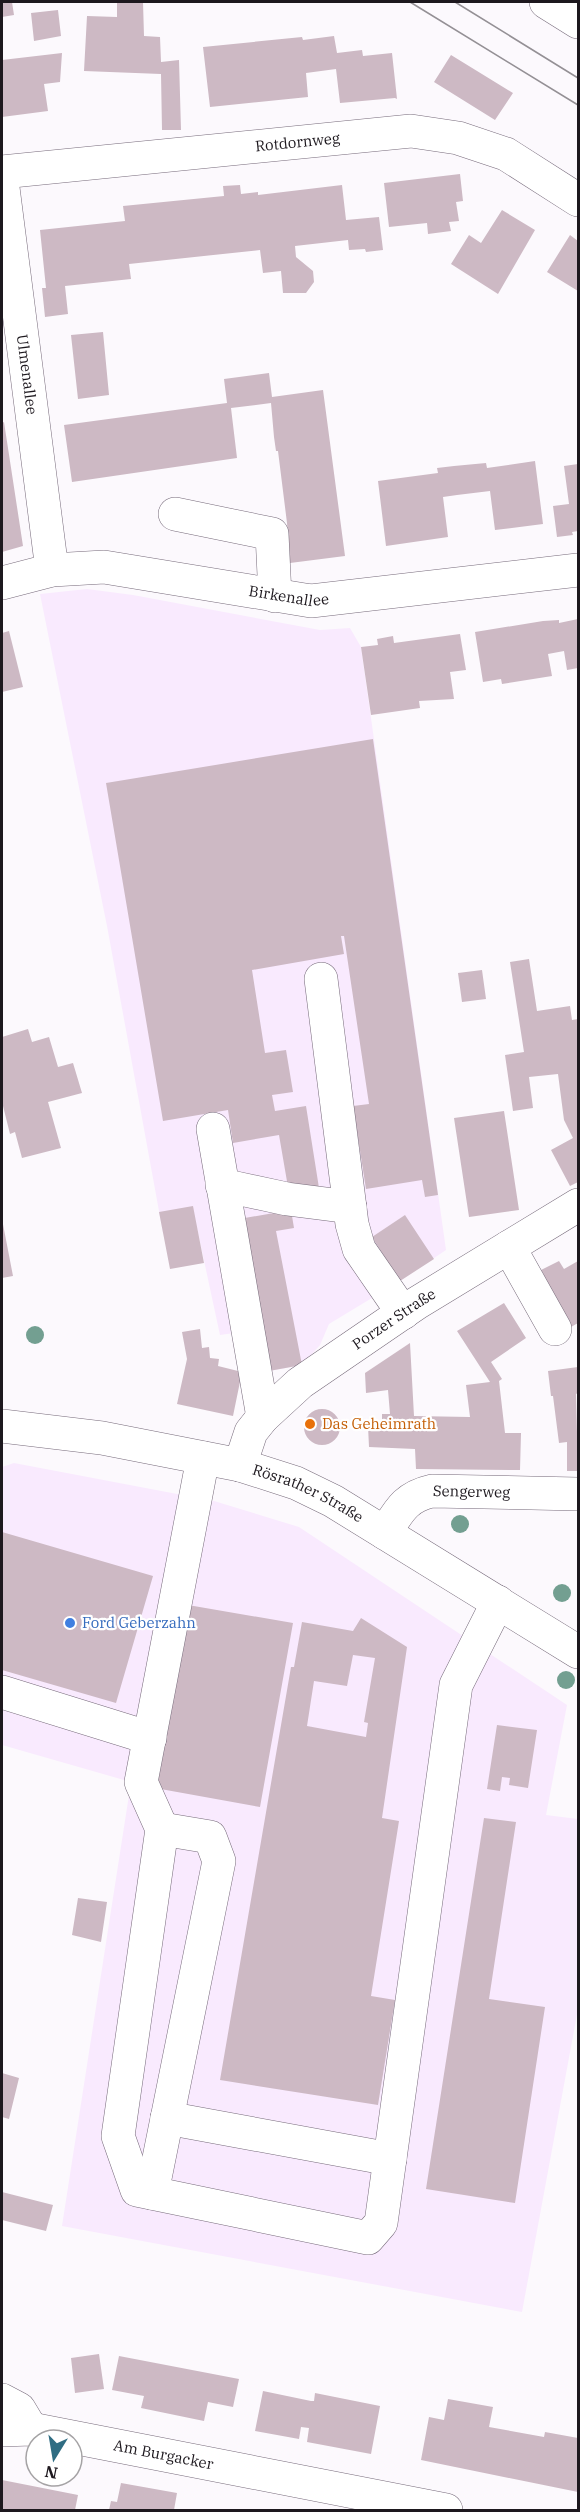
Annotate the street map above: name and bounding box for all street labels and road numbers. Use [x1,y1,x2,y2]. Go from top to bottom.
street label: Rotdornweg [254,128,341,156]
street label: Ulmenallee [13,333,42,416]
street label: Birkenallee [247,581,330,610]
street label: Porzer Straße [348,1284,439,1353]
street label: Rösrather Straße [250,1460,367,1526]
street label: Sengerweg [433,1481,511,1502]
street label: Am Burgacker [112,2435,215,2473]

